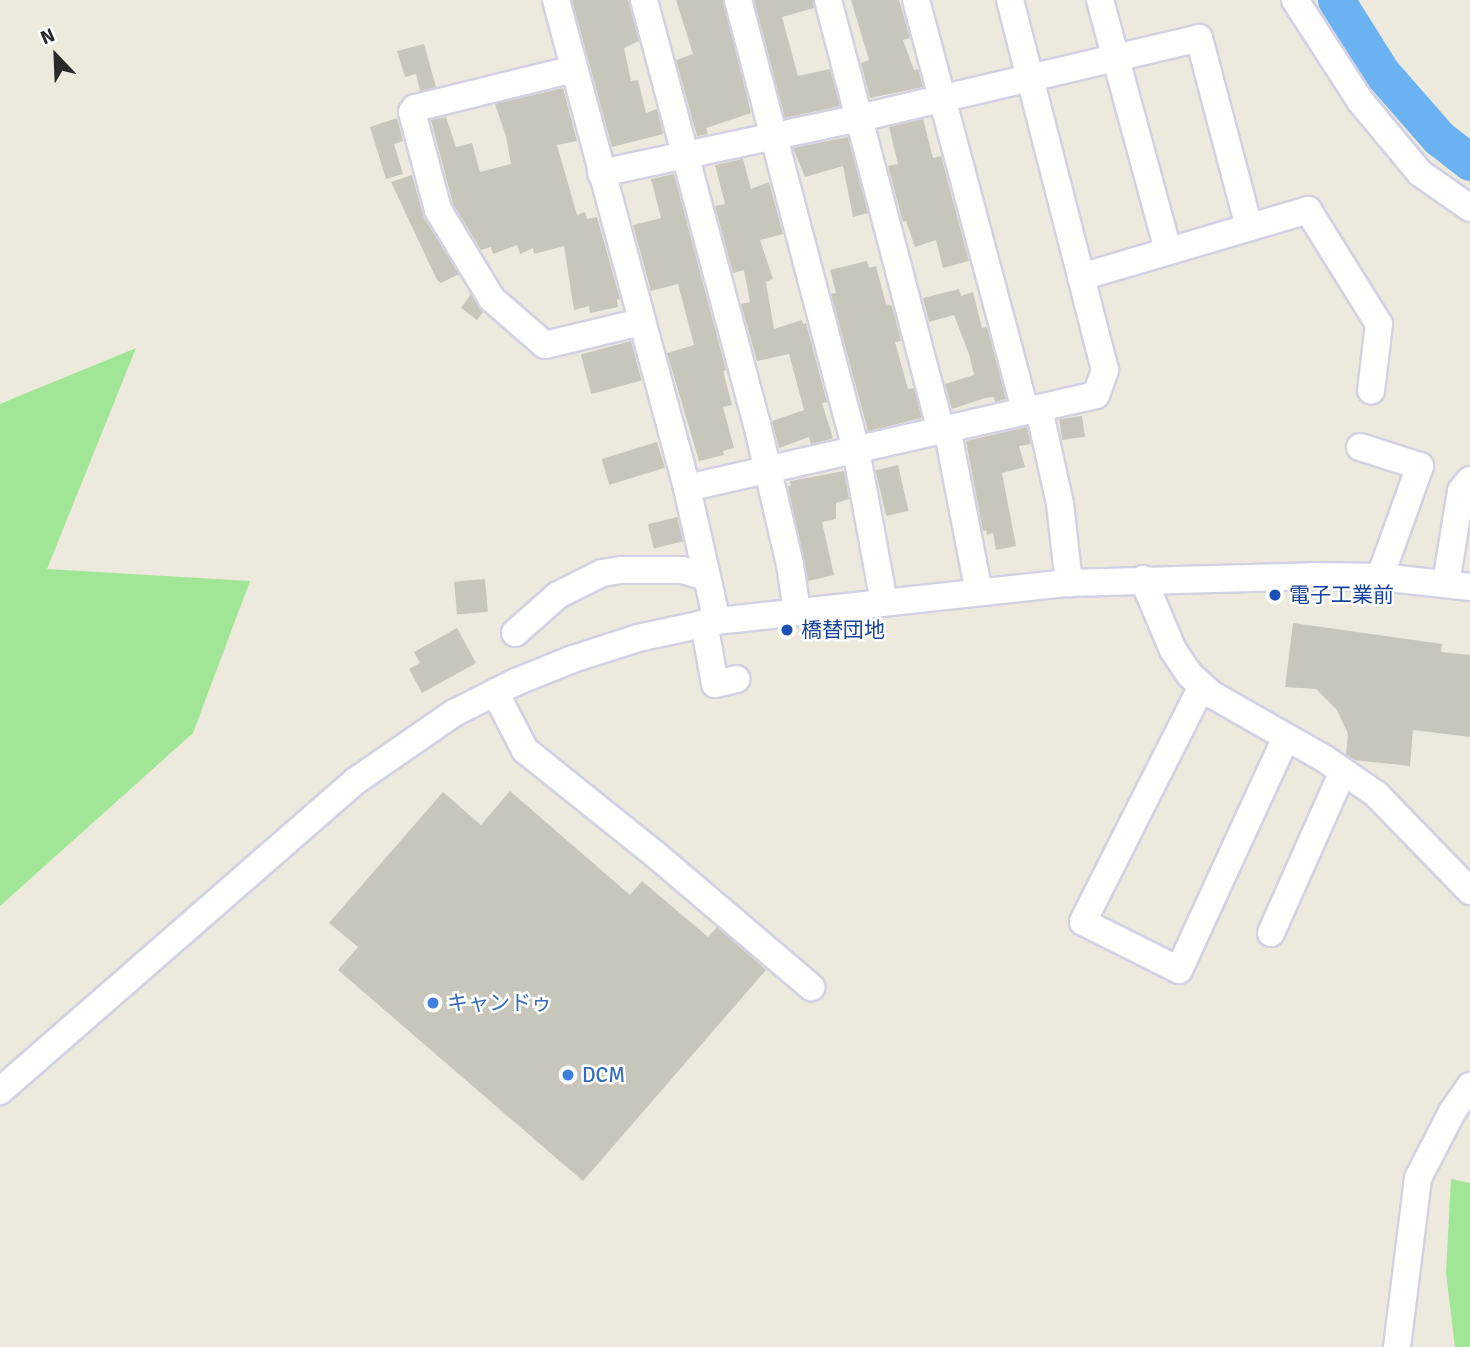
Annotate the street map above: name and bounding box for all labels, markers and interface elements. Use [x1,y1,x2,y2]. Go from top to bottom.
north arrow [21,21,91,91]
text: N [37,23,59,50]
place label: 電子工業前 [1289,582,1394,608]
marker: 電子工業前 [1267,587,1283,603]
place label: 橋替団地 [801,617,885,643]
marker: 橋替団地 [779,622,795,638]
place label: キャンドゥ [447,990,552,1016]
marker: キャンドゥ [425,995,441,1011]
place label: DCM [582,1062,625,1088]
marker: DCM [560,1067,576,1083]

